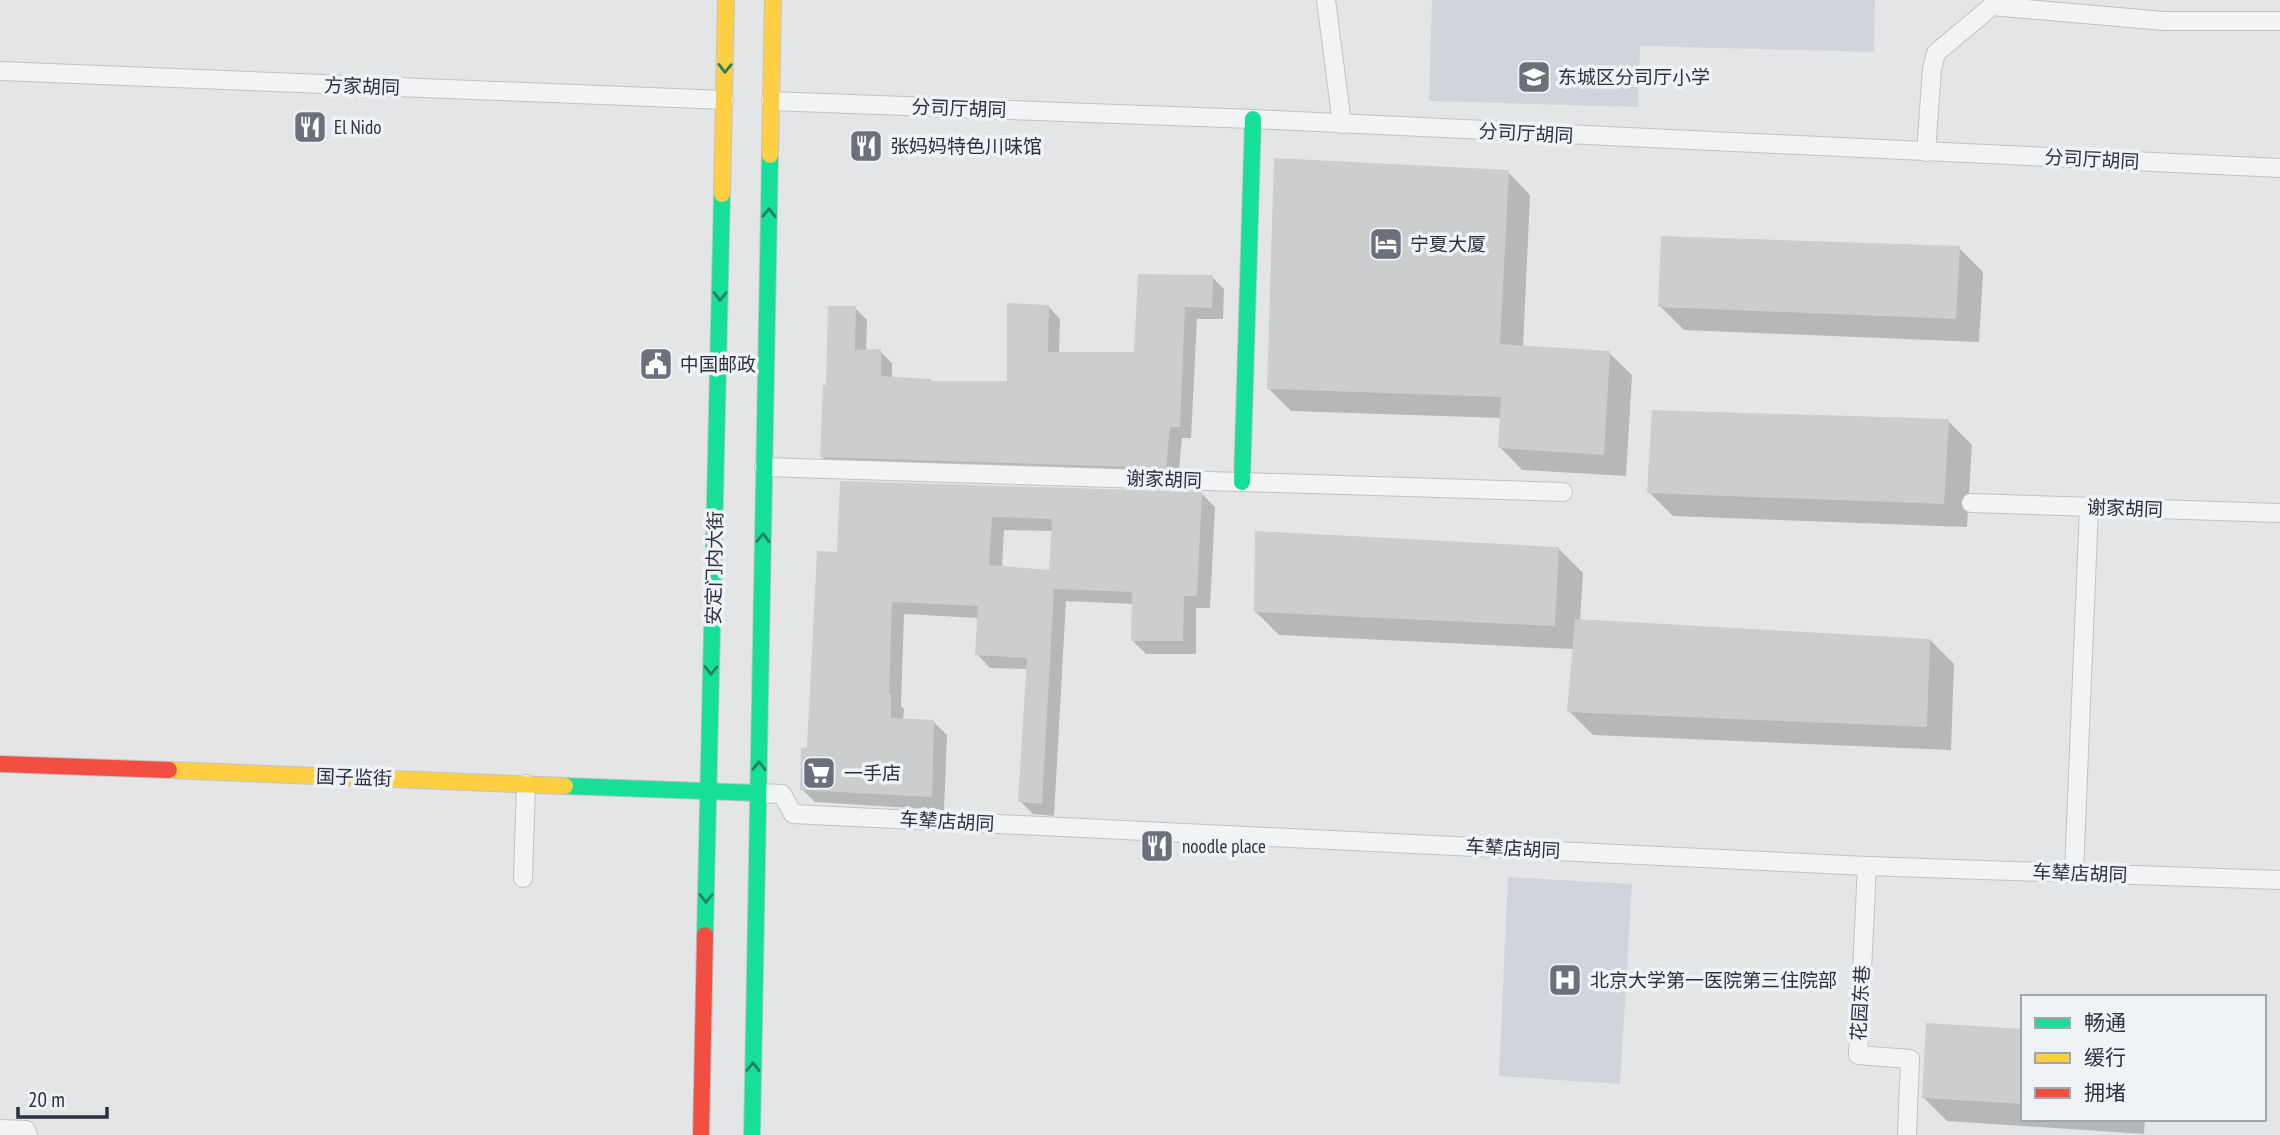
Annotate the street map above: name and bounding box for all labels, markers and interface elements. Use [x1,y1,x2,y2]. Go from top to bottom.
school or university icon: 东城区分司厅小学 [1515,58,1553,96]
one-way arrow [717,63,732,74]
place label: 东城区分司厅小学 [1558,65,1710,89]
street label: 方家胡同 [324,73,400,99]
street label: 分司厅胡同 [911,94,1007,122]
restaurant icon: El Nido [291,108,329,146]
place label: El Nido [334,115,381,139]
street label: 分司厅胡同 [1478,119,1574,147]
restaurant icon: 张妈妈特色川味馆 [847,127,885,165]
place label: 张妈妈特色川味馆 [890,134,1042,158]
street label: 分司厅胡同 [2044,145,2140,173]
one-way arrow [761,207,777,218]
hotel icon: 宁夏大厦 [1367,225,1405,263]
place label: 宁夏大厦 [1410,232,1486,256]
one-way arrow [712,290,727,301]
public building icon: 中国邮政 [637,345,675,383]
place label: 中国邮政 [680,352,756,376]
street label: 谢家胡同 [1126,466,1202,492]
street label: 谢家胡同 [2087,495,2163,521]
street label: 安定门内大街 [701,511,727,625]
one-way arrow [755,533,771,543]
one-way arrow [704,665,719,676]
supermarket icon: 一手店 [800,754,838,792]
one-way arrow [751,760,767,771]
place label: 一手店 [844,761,901,785]
street label: 国子监街 [316,764,392,790]
street label: 车辇店胡同 [899,807,995,835]
restaurant icon: noodle place [1138,827,1176,865]
place label: noodle place [1182,834,1266,858]
street label: 车辇店胡同 [1465,834,1561,862]
street label: 车辇店胡同 [2032,859,2128,887]
one-way arrow [698,893,714,903]
hospital icon: 北京大学第一医院第三住院部 [1546,961,1584,999]
street label: 花园东巷 [1846,964,1874,1042]
place label: 北京大学第一医院第三住院部 [1590,968,1837,992]
legend [2021,995,2266,1121]
text: 畅通 [2084,1009,2126,1036]
text: 缓行 [2084,1044,2126,1071]
one-way arrow [745,1061,761,1072]
scale bar [18,1076,107,1120]
text: 拥堵 [2084,1079,2126,1106]
text: 20 m [28,1086,65,1113]

